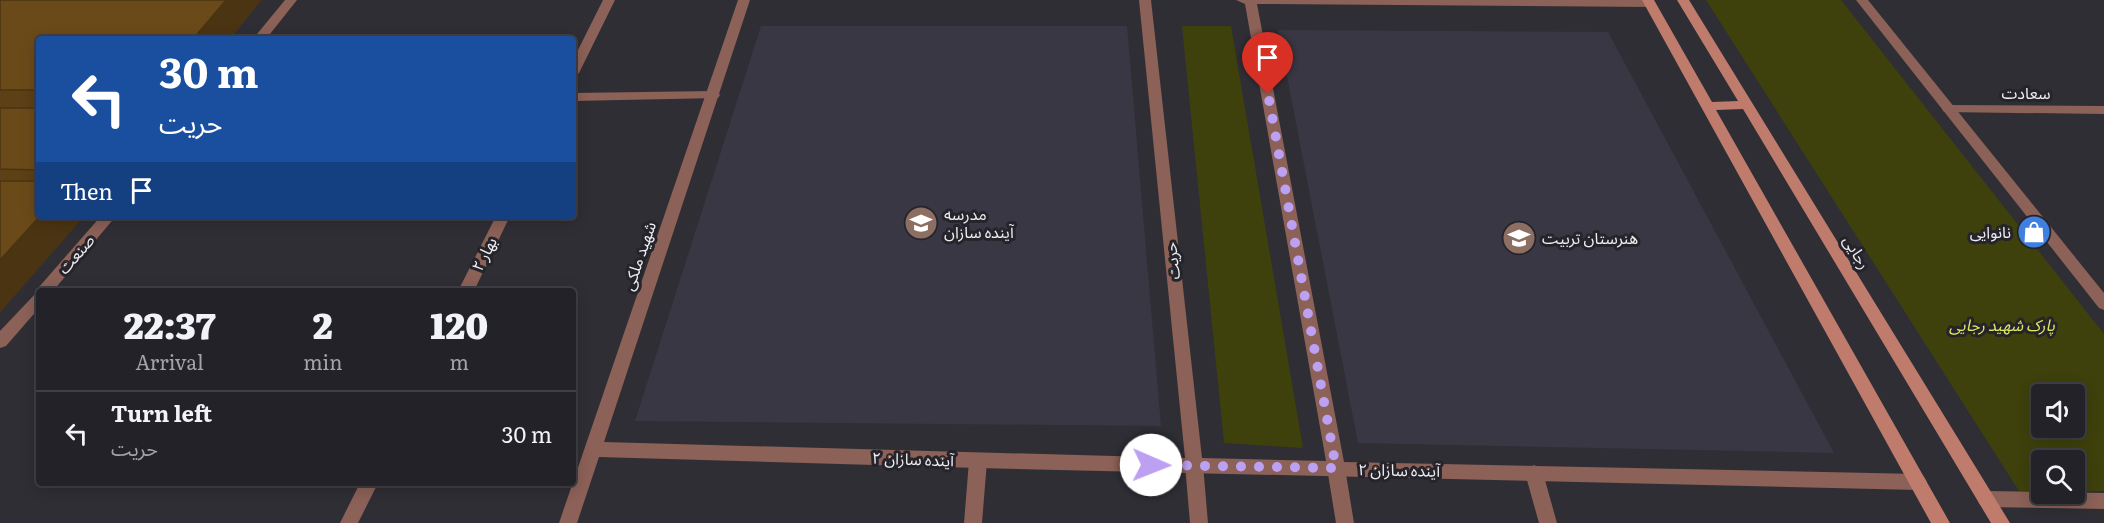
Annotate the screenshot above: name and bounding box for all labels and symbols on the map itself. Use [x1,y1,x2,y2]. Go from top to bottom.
pin [1242,32,1293,94]
street label: سعادت [2001,80,2051,104]
place label: مدرسه آینده سازان [944,201,1015,243]
school or university icon: مدرسه آینده سازان [903,205,939,241]
shop icon: نانوایی [2016,214,2052,250]
street label: شهید ملکی [615,218,661,293]
place label: نانوایی [1970,219,2011,243]
school or university icon: هنرستان تربیت [1501,220,1537,256]
place label: هنرستان تربیت [1542,225,1638,249]
street label: صنعت [51,228,99,278]
street label: رجایی [1838,230,1877,273]
street label: بهار ۲ [464,232,502,275]
street label: حریت [1157,241,1185,281]
park label: پارک شهید رجایی [1949,312,2055,336]
position arrow [1119,433,1183,497]
street label: آینده سازان ۲ [872,445,956,471]
street label: آینده سازان ۲ [1358,456,1442,482]

